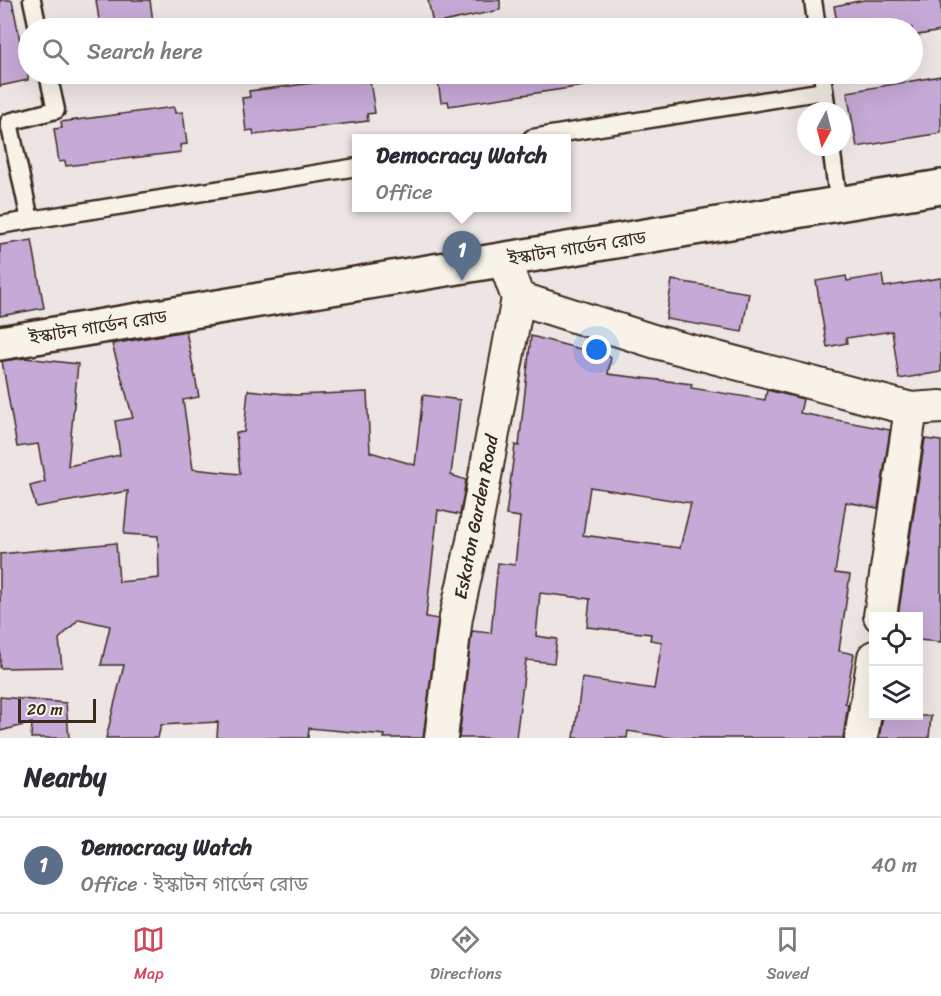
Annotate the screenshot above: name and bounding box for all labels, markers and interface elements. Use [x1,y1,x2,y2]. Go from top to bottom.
search box [18,18,923,84]
text: Search here [87,32,203,71]
icon: search [39,35,72,68]
north arrow [797,102,851,156]
popup [352,134,571,212]
text: Democracy Watch [376,136,547,175]
text: Office [376,175,432,210]
street label: ইস্কাটন গার্ডেন রোড [505,221,648,275]
pin: 1 [442,232,482,281]
street label: ইস্কাটন গার্ডেন রোড [26,300,169,354]
your location [582,335,611,364]
street label: Eskaton Garden Road [444,431,508,602]
map controls [869,612,923,720]
button: locate [869,612,923,666]
button: layers [869,666,923,720]
text: 20 m [27,695,63,724]
scale bar [18,696,96,724]
text: Nearby [24,754,106,800]
text: Democracy Watch [81,828,252,867]
text: 1 [39,848,48,883]
text: 40 m [871,848,917,883]
text: Office · ইস্কাটন গার্ডেন রোড [81,867,308,902]
tab: Map [132,923,165,988]
tab: Directions [430,923,502,988]
tab: Saved [766,923,809,988]

